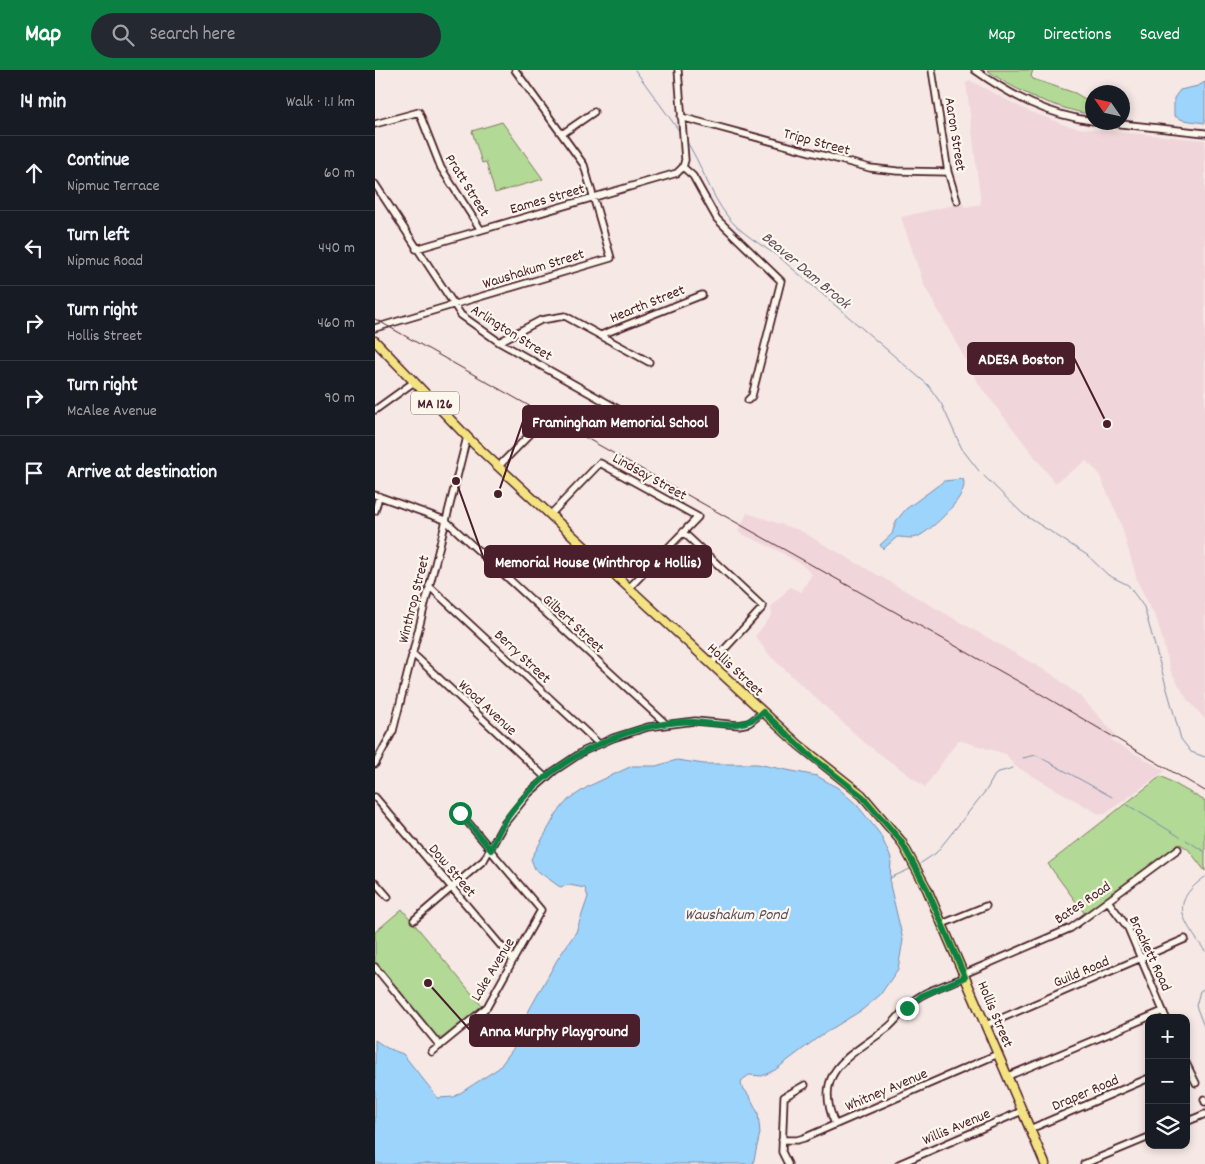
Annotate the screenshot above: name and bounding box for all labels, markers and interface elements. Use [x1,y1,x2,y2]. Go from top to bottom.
search box [91,13,441,58]
text: Map [25,18,61,52]
icon: search [109,21,137,49]
text: Search here [149,22,235,49]
text: Map [988,23,1015,48]
text: Directions [1043,23,1112,48]
text: Saved [1140,23,1180,48]
north arrow [1085,85,1130,130]
text: 14 min [20,88,66,118]
text: Walk · 1.1 km [286,91,355,114]
street label: Aaron Street [937,96,971,173]
street label: Tripp Street [781,124,853,162]
text: Continue [67,148,129,175]
street label: Pratt Street [438,150,495,222]
icon: ahead [20,159,48,187]
text: 60 m [324,162,355,185]
text: Nipmuc Terrace [67,175,159,198]
street label: Eames Street [508,179,588,221]
text: Turn left [67,223,130,250]
water label: Beaver Dam Brook [756,227,856,316]
icon: left [20,234,48,262]
text: 440 m [318,237,355,260]
street label: Waushakum Street [480,244,588,296]
text: Nipmuc Road [67,250,143,273]
street label: Hearth Street [607,280,689,330]
text: Turn right [67,298,138,325]
street label: Arlington Street [466,300,556,368]
icon: right [20,309,48,337]
text: 460 m [317,312,355,335]
text: Hollis Street [67,325,142,348]
callout: ADESA Boston [968,343,1074,374]
text: ADESA Boston [978,349,1064,372]
text: Turn right [67,373,138,400]
icon: right [20,384,48,412]
text: 90 m [324,387,355,410]
road number: MA 126 [411,392,459,414]
text: McAlee Avenue [67,400,157,423]
callout: Framingham Memorial School [523,406,718,437]
text: Framingham Memorial School [532,412,708,435]
street label: Lindsay Street [608,448,691,508]
icon: arrive [20,459,48,487]
text: Arrive at destination [67,460,217,487]
callout: Memorial House (Winthrop & Hollis) [485,546,711,577]
text: Memorial House (Winthrop & Hollis) [495,552,701,575]
street label: Winthrop Street [393,553,437,646]
street label: Gilbert Street [537,590,609,659]
street label: Berry Street [488,625,555,690]
street label: Hollis Street [701,638,768,703]
street label: Wood Avenue [452,675,521,742]
route start [449,802,472,825]
street label: Dow Street [422,840,481,903]
street label: Bates Road [1050,877,1116,931]
water label: Waushakum Pond [685,904,790,927]
street label: Brackett Road [1122,912,1176,995]
street label: Lake Avenue [466,934,521,1006]
street label: Guild Road [1050,951,1113,994]
street label: Hollis Street [970,978,1018,1052]
route end [896,997,919,1020]
map controls [1145,1014,1190,1149]
button: + [1145,1014,1190,1059]
callout: Anna Murphy Playground [470,1015,639,1046]
text: Anna Murphy Playground [480,1021,628,1044]
button: − [1145,1059,1190,1104]
street label: Whitney Avenue [842,1063,932,1118]
street label: Draper Road [1049,1070,1123,1118]
street label: Willis Avenue [919,1103,995,1152]
button: layers [1145,1104,1190,1149]

